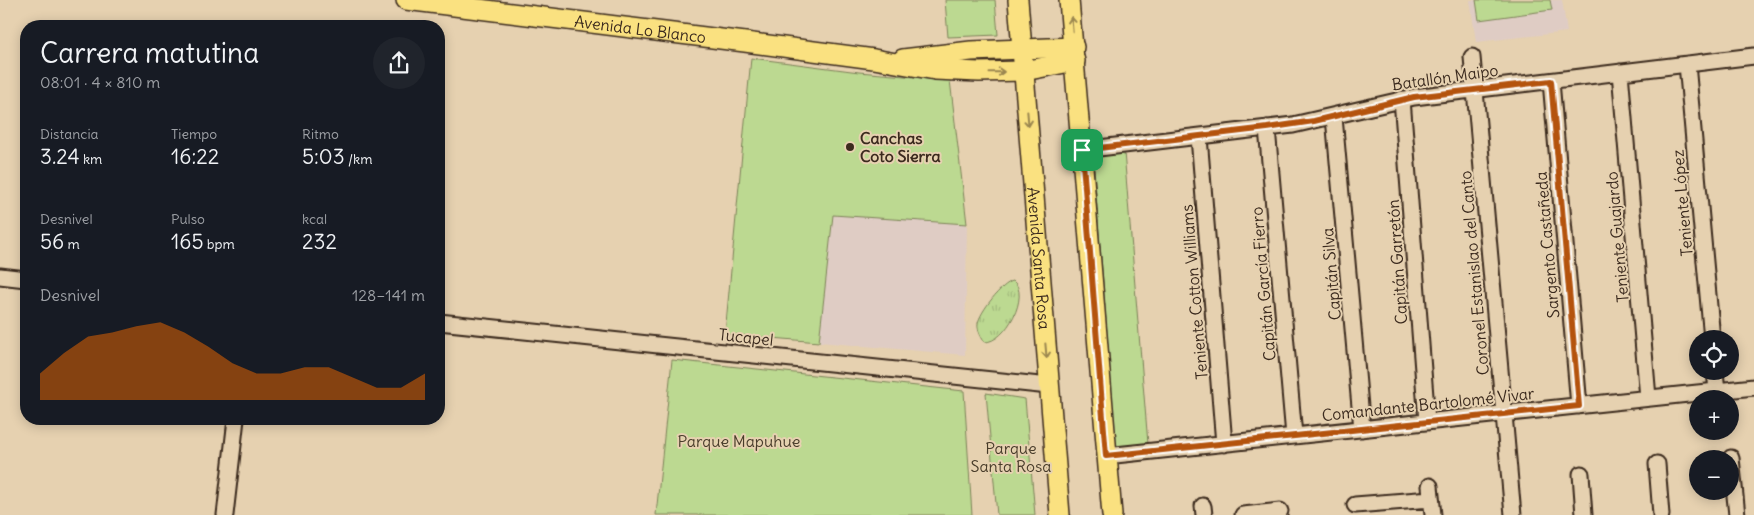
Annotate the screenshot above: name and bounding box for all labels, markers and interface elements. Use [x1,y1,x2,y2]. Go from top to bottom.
street label: Avenida Lo Blanco [573,11,707,47]
one-way arrow [1067,16,1076,32]
text: Carrera matutina [40,35,259,71]
button: share [373,37,425,89]
street label: Batallón Maipo [1391,60,1499,94]
one-way arrow [988,67,1005,77]
text: 08:01 · 4 × 810 m [40,72,160,92]
one-way arrow [1023,111,1032,127]
text: Distancia [40,125,99,143]
text: Tiempo [171,125,217,143]
text: Ritmo [302,125,339,143]
place label: Canchas Coto Sierra [860,128,941,166]
pin [1061,129,1103,171]
icon: arrive [1068,136,1096,164]
marker: Canchas Coto Sierra [844,141,856,153]
text: 3.24 [40,143,80,170]
text: 16:22 [171,143,219,170]
text: 5:03 [302,143,345,170]
street label: Teniente López [1667,148,1697,257]
text: km [80,150,102,168]
text: /km [345,150,372,168]
street label: Coronel Estanislao del Canto [1455,170,1493,376]
street label: Sargento Castañeda [1531,171,1563,319]
street label: Teniente Guajardo [1601,171,1633,303]
street label: Avenida Santa Rosa [1023,186,1055,330]
street label: Capitán Garretón [1383,199,1411,325]
street label: Teniente Cotton Williams [1176,204,1212,380]
street label: Capitán García Fierro [1246,206,1280,362]
text: Desnivel [40,210,93,228]
text: Pulso [171,210,205,228]
text: kcal [302,210,327,228]
street label: Capitán Silva [1317,227,1345,321]
text: 56 [40,228,64,255]
text: 165 [171,228,204,255]
text: 232 [302,228,337,255]
text: m [64,235,80,253]
text: bpm [204,235,235,253]
text: Desnivel [40,285,100,305]
text: 128–141 m [352,285,425,305]
street label: Tucapel [718,324,774,350]
map controls [1689,330,1739,500]
button: locate [1689,330,1739,380]
one-way arrow [1042,343,1051,359]
street label: Comandante Bartolomé Vivar [1321,383,1536,425]
button: + [1689,390,1739,440]
park label: Parque Mapuhue [678,431,800,451]
park label: Parque Santa Rosa [971,438,1051,476]
button: − [1689,450,1739,500]

